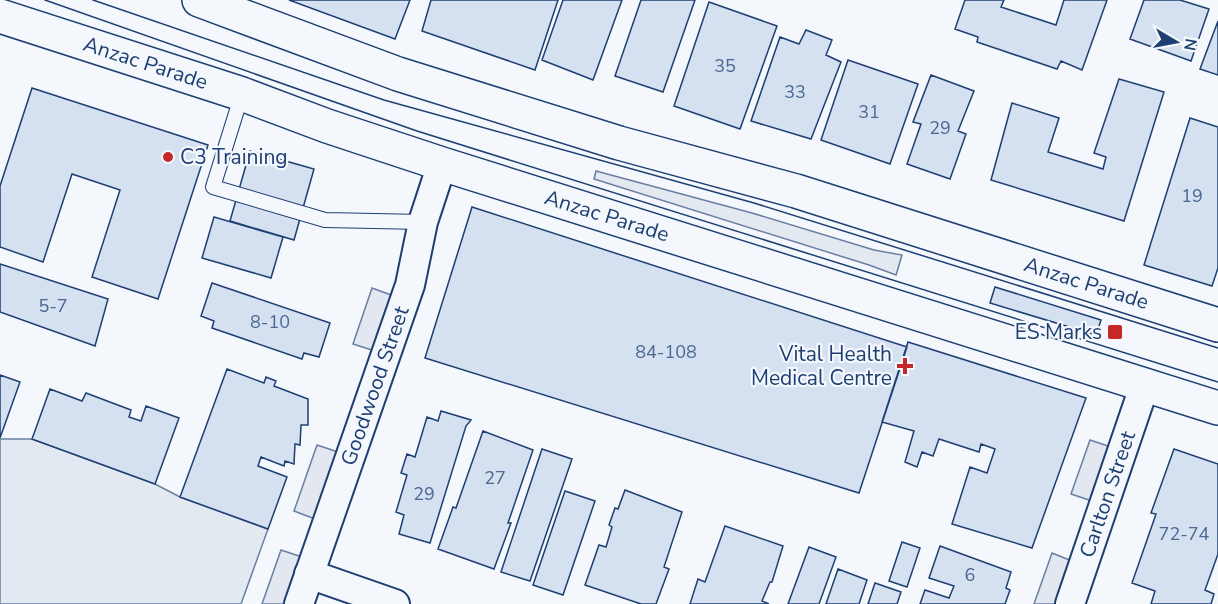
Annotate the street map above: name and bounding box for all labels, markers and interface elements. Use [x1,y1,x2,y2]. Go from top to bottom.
north arrow [1146,12,1206,72]
street label: Anzac Parade [80,30,211,96]
text: N [1178,37,1202,52]
house number: 35 [714,54,736,78]
house number: 33 [784,80,806,104]
house number: 31 [858,100,880,124]
house number: 29 [929,116,951,140]
place label: C3 Training [180,143,288,171]
marker: C3 Training [161,150,175,164]
street label: Anzac Parade [541,183,673,249]
house number: 19 [1181,184,1203,208]
street label: Anzac Parade [1021,250,1152,316]
house number: 5-7 [38,294,68,318]
street label: Goodwood Street [334,302,416,469]
house number: 8-10 [250,310,290,334]
place label: ES Marks [1015,318,1102,346]
marker: ES Marks [1106,323,1124,341]
house number: 84-108 [635,340,697,364]
place label: Vital Health Medical Centre [751,340,892,392]
marker: Vital Health Medical Centre [896,357,914,375]
street label: Carlton Street [1073,427,1142,561]
house number: 27 [484,466,506,490]
house number: 29 [413,482,435,506]
house number: 72-74 [1159,522,1210,546]
house number: 6 [965,563,975,587]

